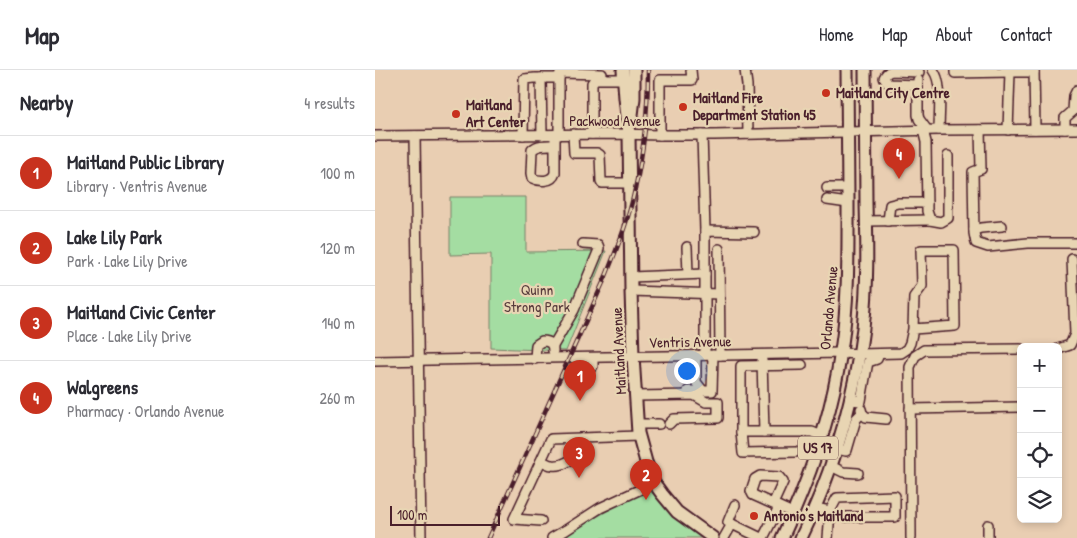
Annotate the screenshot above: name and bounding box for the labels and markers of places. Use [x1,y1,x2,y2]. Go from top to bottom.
place label: Maitland City Centre [836,82,950,104]
place label: Maitland Fire Department Station 45 [693,87,816,126]
marker: Maitland City Centre [820,87,832,99]
place label: Maitland Art Center [466,94,526,132]
marker: Maitland Fire Department Station 45 [677,101,689,113]
marker: Maitland Art Center [450,108,462,120]
pin: 4 [883,138,915,179]
pin: 1 [564,360,596,401]
pin: 3 [563,437,595,478]
pin: 2 [630,459,662,500]
place label: Antonio's Maitland [764,505,863,526]
marker: Antonio's Maitland [748,510,760,522]

